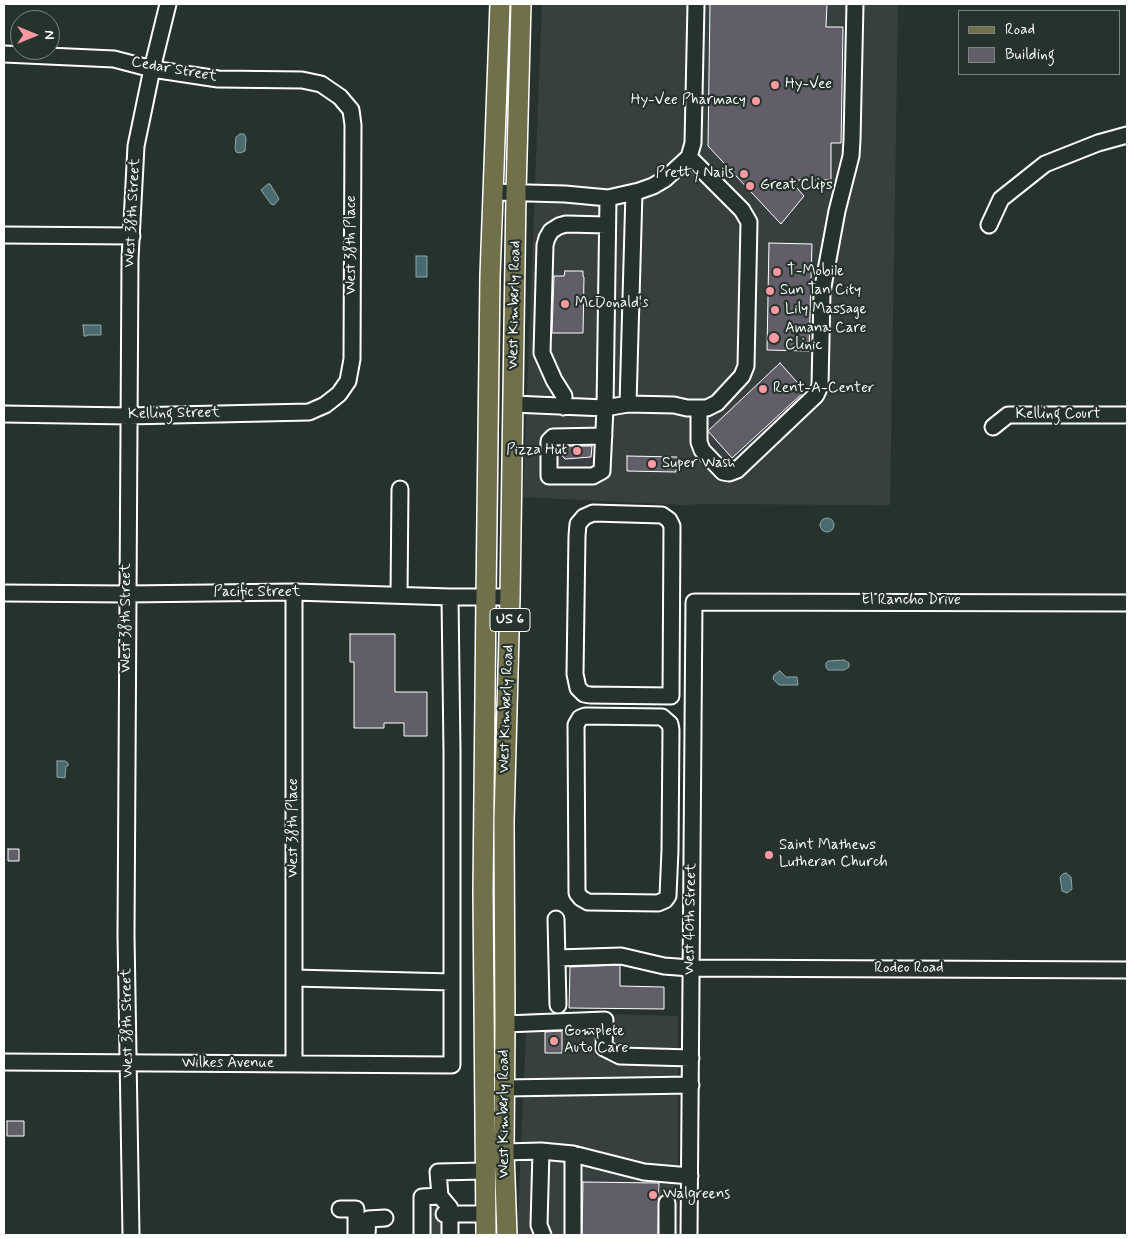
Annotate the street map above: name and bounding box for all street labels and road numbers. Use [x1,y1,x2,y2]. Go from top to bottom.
street label: Cedar Street [130,54,218,86]
street label: West 38th Street [121,158,145,268]
street label: West 38th Place [343,195,361,295]
street label: West Kimberly Road [505,241,525,369]
street label: Kelling Street [128,404,220,424]
street label: Kelling Court [1015,406,1101,424]
street label: West 38th Street [118,563,136,673]
street label: Pacific Street [213,584,301,602]
street label: El Rancho Drive [861,592,961,610]
road number: US 6 [490,608,530,632]
street label: West Kimberly Road [496,644,518,774]
street label: West 38th Place [285,778,303,878]
street label: West 40th Street [681,863,701,975]
street label: Rodeo Road [874,960,944,978]
street label: West 38th Street [118,968,138,1078]
street label: West Kimberly Road [496,1050,514,1178]
street label: Wilkes Avenue [182,1055,274,1073]

